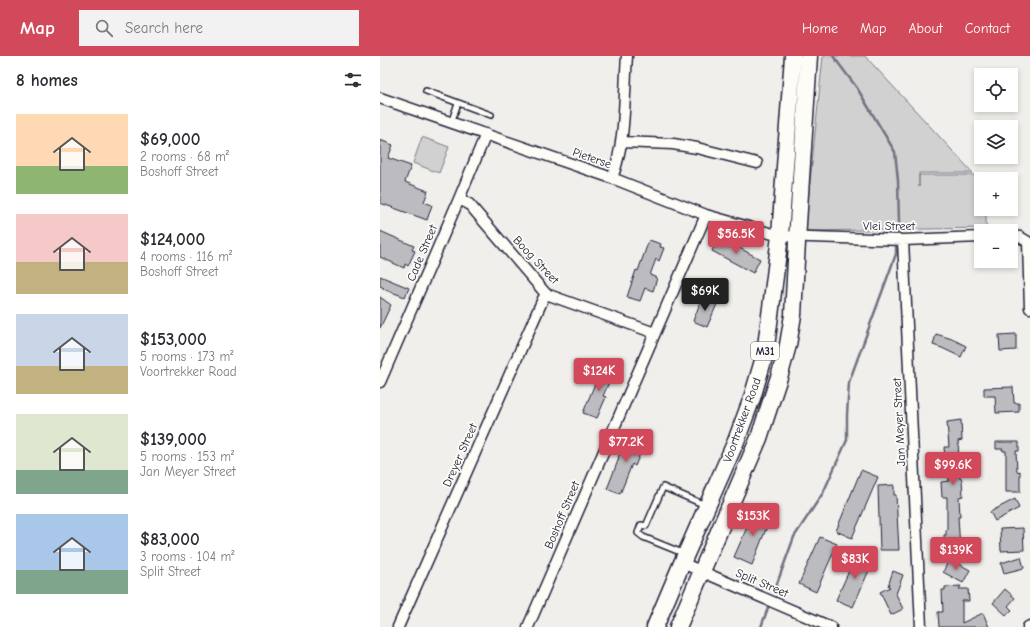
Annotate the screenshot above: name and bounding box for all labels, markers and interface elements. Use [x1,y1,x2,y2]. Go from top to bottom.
search box [79,10,359,46]
text: Map [20,17,55,39]
icon: search [93,17,115,39]
text: Search here [125,19,203,37]
text: Home [802,20,838,37]
text: Map [860,20,886,37]
text: About [908,20,943,37]
text: Contact [965,20,1010,37]
map controls [974,68,1018,268]
button: locate [974,68,1018,112]
icon: filters [342,69,364,91]
text: 8 homes [16,71,78,90]
button: layers [974,120,1018,164]
icon: home [48,130,96,178]
text: $69,000 [140,130,200,149]
street label: Pieterse [571,145,613,171]
text: 2 rooms · 68 m² [140,149,229,164]
text: Boshoff Street [140,164,218,179]
button: + [974,172,1018,216]
street label: Vlei Street [863,219,915,233]
pin: $56.5K [703,221,769,255]
street label: Cade Street [404,222,440,283]
button: − [974,224,1018,268]
text: $56.5K [717,226,755,241]
icon: home [48,230,96,278]
text: $124,000 [140,230,205,249]
street label: Boog Street [510,233,562,287]
text: 4 rooms · 116 m² [140,249,232,264]
text: Boshoff Street [140,264,218,279]
pin: $69K [681,278,729,312]
text: $69K [691,283,719,298]
icon: home [48,330,96,378]
text: $153,000 [140,330,207,349]
road number: M31 [751,342,779,360]
text: 5 rooms · 173 m² [140,349,233,364]
pin: $124K [571,358,627,392]
text: $124K [583,363,615,378]
text: Voortrekker Road [140,364,237,379]
street label: Voortrekker Road [720,376,764,464]
street label: Jan Meyer Street [890,377,908,467]
street label: Dreyer Street [440,421,480,489]
pin: $77.2K [593,429,659,463]
icon: home [48,430,96,478]
text: $139,000 [140,430,207,449]
text: $77.2K [608,434,644,449]
text: 5 rooms · 153 m² [140,449,234,464]
pin: $99.6K [920,452,986,486]
text: $99.6K [934,457,972,472]
text: Jan Meyer Street [140,464,236,479]
street label: Boshoff Street [541,479,583,551]
pin: $153K [725,503,781,537]
text: $153K [736,508,770,523]
icon: home [48,530,96,578]
text: $83,000 [140,530,200,549]
pin: $139K [928,537,984,571]
text: $139K [939,542,973,557]
pin: $83K [831,546,879,580]
text: 3 rooms · 104 m² [140,549,234,564]
text: $83K [841,551,869,566]
text: Split Street [140,564,201,579]
street label: Split Street [734,566,791,601]

